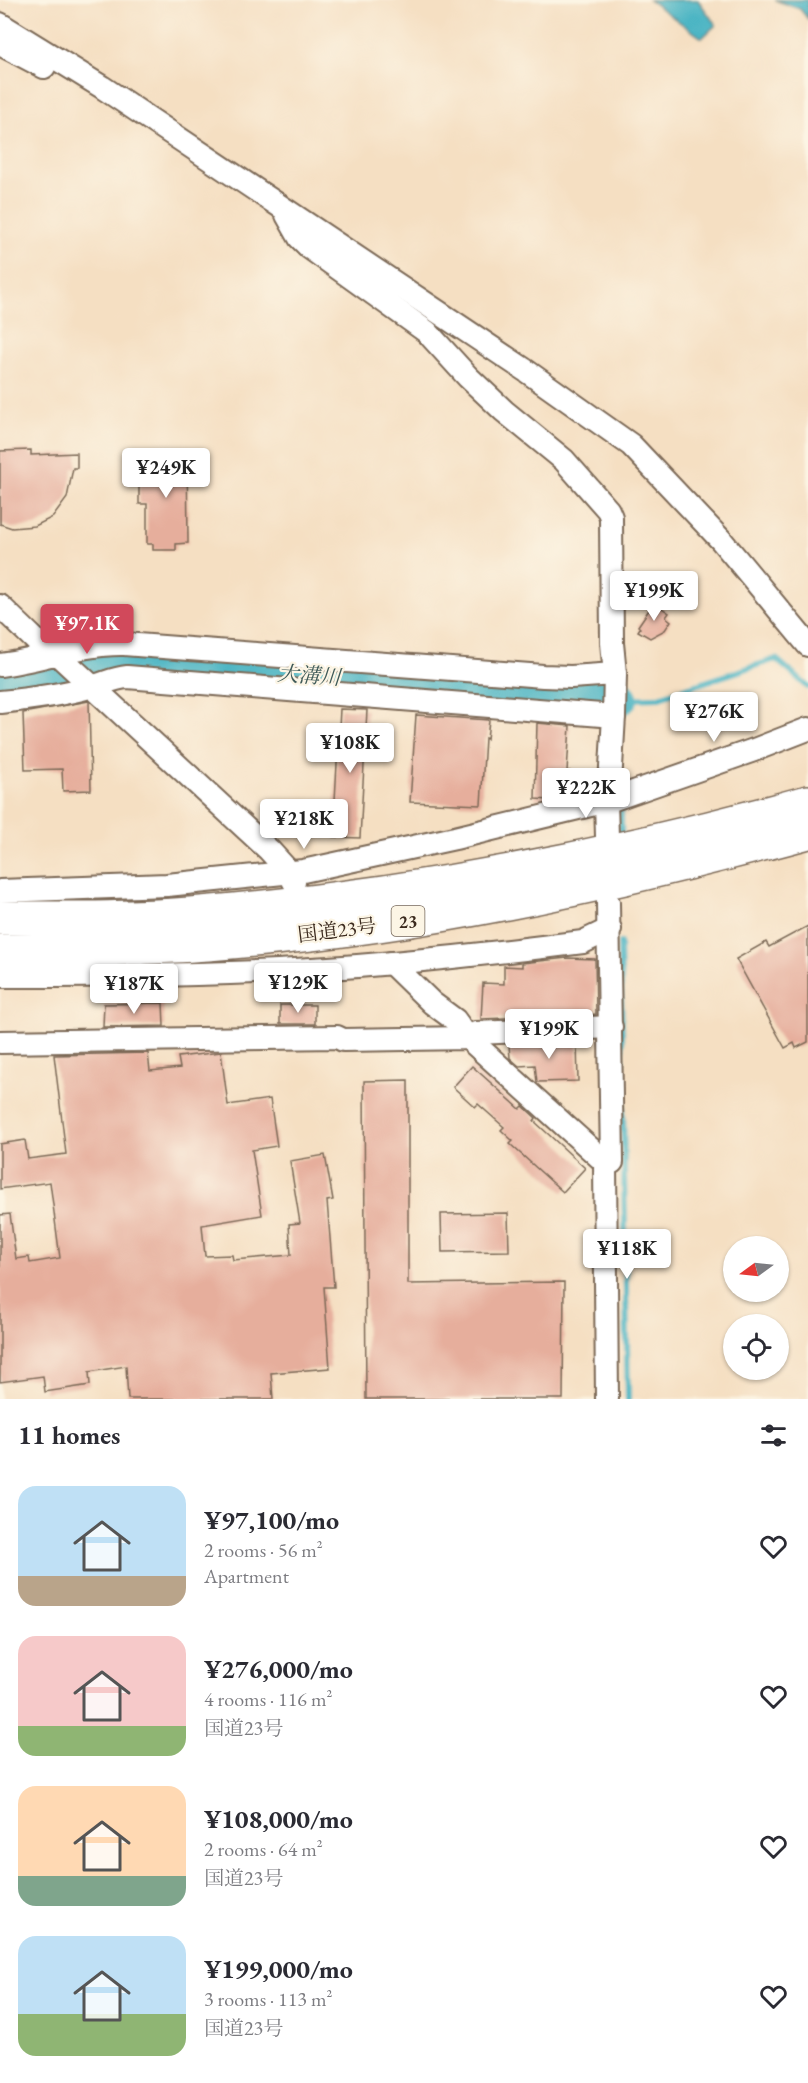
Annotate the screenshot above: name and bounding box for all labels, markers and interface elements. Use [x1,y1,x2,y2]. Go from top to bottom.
pin: ¥249K [124,448,208,499]
text: ¥249K [136,454,196,480]
pin: ¥199K [612,571,696,622]
text: ¥199K [624,577,684,603]
pin: ¥97.1K [38,604,136,655]
text: ¥97.1K [55,610,120,636]
water label: 大溝川 [277,659,343,691]
pin: ¥276K [672,692,756,743]
text: ¥276K [684,698,744,724]
pin: ¥108K [308,723,392,774]
text: ¥108K [320,729,380,755]
pin: ¥222K [544,768,628,819]
text: ¥222K [556,774,616,800]
pin: ¥218K [262,799,346,850]
text: ¥218K [274,805,334,831]
road number: 23 [392,906,424,936]
street label: 国道23号 [296,912,378,948]
pin: ¥129K [256,963,340,1014]
pin: ¥187K [92,964,176,1015]
text: ¥129K [268,969,328,995]
text: ¥187K [104,970,164,996]
pin: ¥199K [507,1009,591,1060]
text: ¥199K [519,1015,579,1041]
pin: ¥118K [585,1229,669,1280]
text: ¥118K [597,1235,657,1261]
north arrow [723,1236,789,1302]
map controls [723,1236,789,1380]
button: locate [723,1314,789,1380]
text: 11 homes [18,1418,120,1452]
icon: filters [757,1419,790,1452]
text: ¥97,100/mo [204,1503,339,1537]
icon: home [66,1510,138,1582]
icon: heart [757,1530,790,1563]
text: 2 rooms · 56 m² [204,1537,323,1563]
text: Apartment [204,1563,289,1589]
text: ¥276,000/mo [204,1652,353,1686]
icon: home [66,1660,138,1732]
icon: heart [757,1680,790,1713]
text: 4 rooms · 116 m² [204,1686,332,1712]
text: 国道23号 [204,1715,283,1741]
text: ¥108,000/mo [204,1802,353,1836]
icon: home [66,1810,138,1882]
icon: heart [757,1830,790,1863]
text: 2 rooms · 64 m² [204,1836,323,1862]
text: 国道23号 [204,1865,283,1891]
text: ¥199,000/mo [204,1952,353,1986]
icon: home [66,1960,138,2032]
icon: heart [757,1980,790,2013]
text: 3 rooms · 113 m² [204,1986,332,2012]
text: 国道23号 [204,2015,283,2041]

